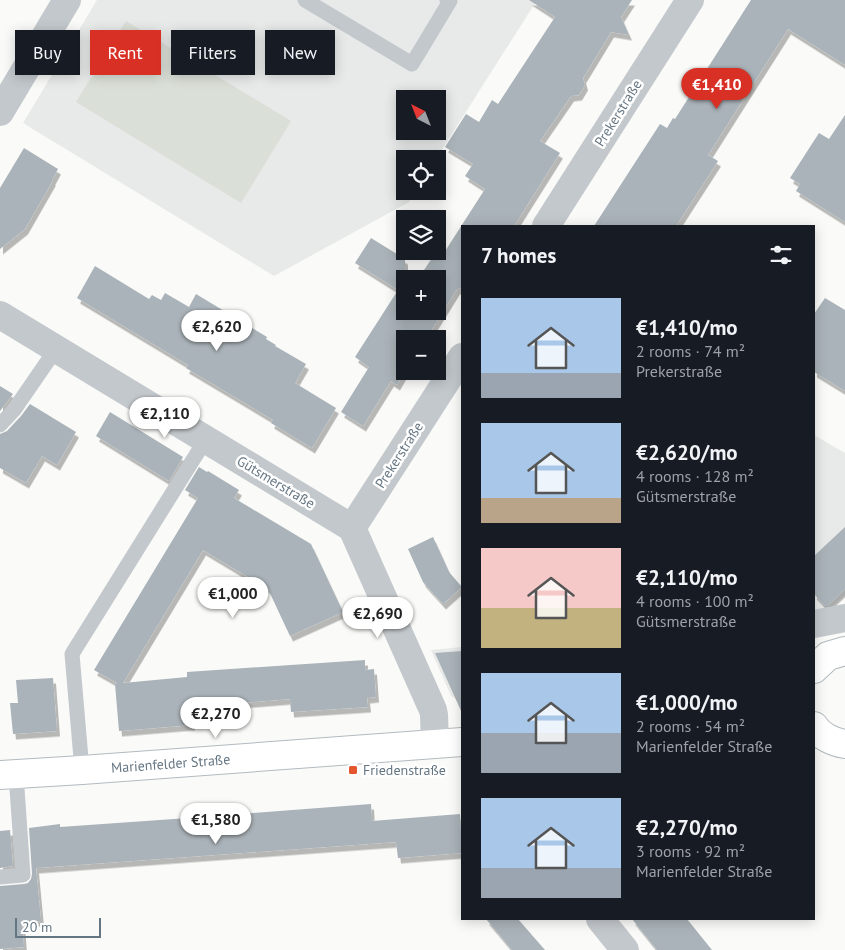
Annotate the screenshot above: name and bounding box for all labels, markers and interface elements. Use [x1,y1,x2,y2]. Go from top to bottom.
chip: Buy [15,30,80,75]
chip: Rent [90,30,161,75]
chip: Filters [171,30,255,75]
chip: New [265,30,335,75]
pin: €1,410 [676,68,758,110]
text: €1,410 [692,74,742,94]
street label: Prekerstraße [590,76,646,150]
north arrow [396,90,446,140]
map controls [396,90,446,380]
button: locate [396,150,446,200]
button: layers [396,210,446,260]
icon: filters [767,241,795,269]
text: 7 homes [481,242,556,269]
button: + [396,270,446,320]
pin: €2,620 [176,310,258,352]
text: €1,410/mo [636,314,738,341]
text: €2,620 [192,316,242,336]
icon: home [521,318,581,378]
button: − [396,330,446,380]
text: 2 rooms · 74 m² [636,341,745,361]
text: Prekerstraße [636,361,722,381]
pin: €2,110 [124,396,206,439]
text: €2,110 [140,403,190,423]
street label: Prekerstraße [371,418,427,492]
text: €2,620/mo [636,439,738,466]
icon: home [521,443,581,503]
street label: Gütsmerstraße [234,452,318,512]
text: 4 rooms · 128 m² [636,466,754,486]
text: Gütsmerstraße [636,486,736,506]
text: €2,110/mo [636,564,738,591]
icon: home [521,568,581,628]
pin: €1,000 [192,576,274,619]
text: €1,000 [208,583,258,603]
text: 4 rooms · 100 m² [636,591,754,611]
pin: €2,690 [337,596,419,639]
text: €2,690 [353,603,403,623]
text: Gütsmerstraße [636,611,736,631]
text: €1,000/mo [636,689,738,716]
icon: home [521,693,581,753]
pin: €2,270 [175,696,257,739]
text: €2,270 [191,703,241,723]
text: 2 rooms · 54 m² [636,716,745,736]
text: Marienfelder Straße [636,736,772,756]
street label: Marienfelder Straße [110,750,231,777]
place label: Friedenstraße [363,761,446,779]
marker: Friedenstraße [347,764,359,776]
pin: €1,580 [175,802,257,845]
text: €1,580 [191,809,241,829]
text: €2,270/mo [636,814,738,841]
icon: home [521,818,581,878]
text: 3 rooms · 92 m² [636,841,745,861]
text: Marienfelder Straße [636,861,772,881]
scale bar [15,915,101,938]
text: 20 m [22,918,52,936]

